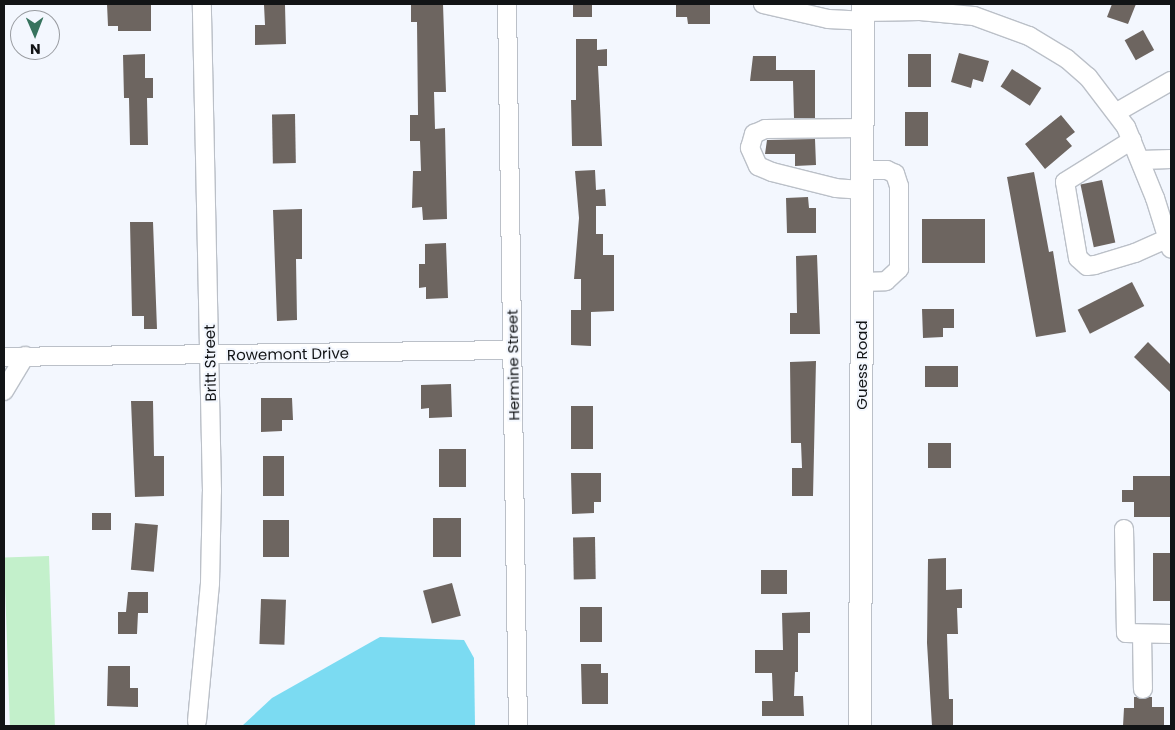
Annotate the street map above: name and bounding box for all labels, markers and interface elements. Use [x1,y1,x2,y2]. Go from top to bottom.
north arrow [10,10,60,60]
text: N [30,39,41,59]
street label: Hermine Street [503,309,523,421]
street label: Guess Road [853,320,871,410]
street label: Britt Street [200,324,220,402]
street label: Rowemont Drive [227,344,349,364]

